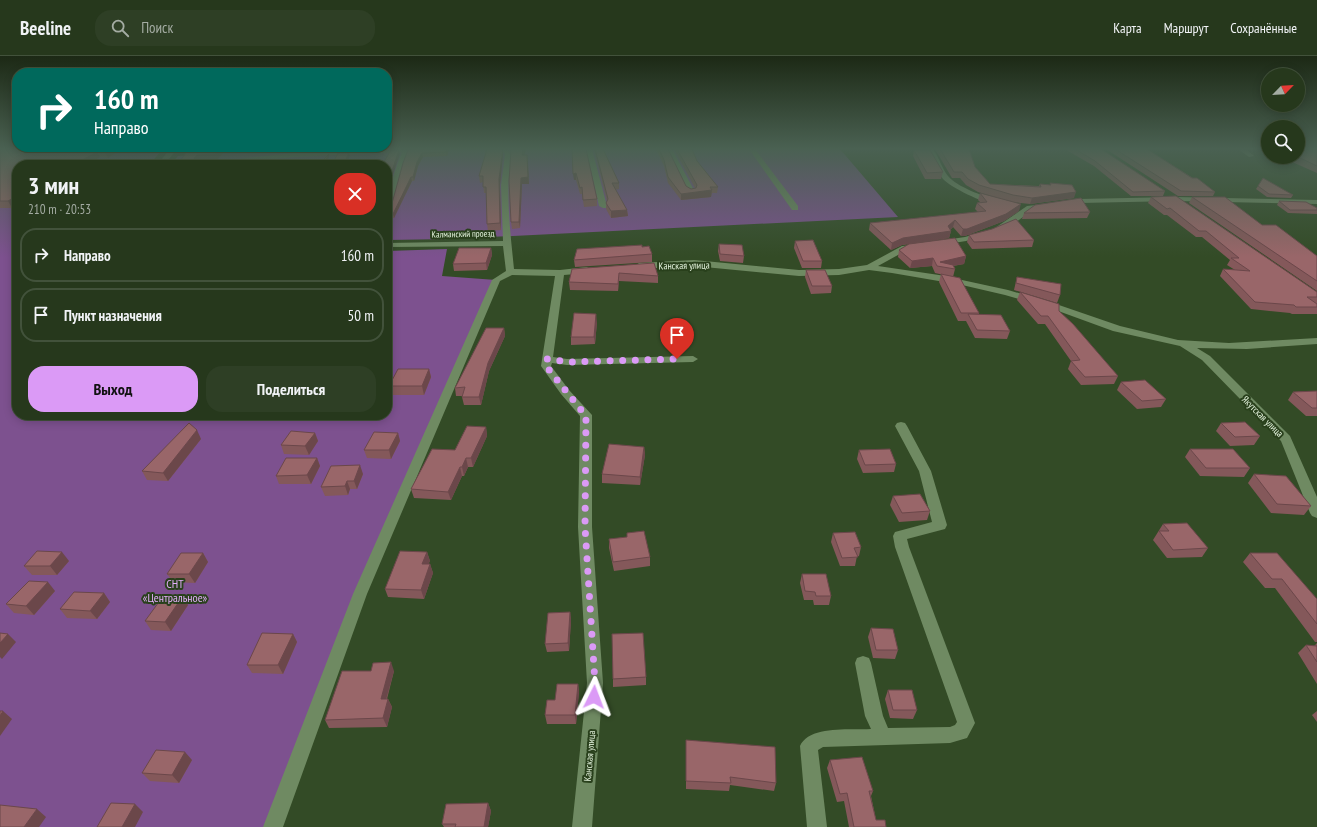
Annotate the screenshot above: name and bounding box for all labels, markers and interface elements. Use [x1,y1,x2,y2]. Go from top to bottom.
search box [95,10,375,46]
text: Beeline [20,16,71,40]
icon: search [109,17,131,39]
text: Поиск [141,18,173,37]
text: Карта [1113,19,1142,37]
text: Маршрут [1164,19,1208,37]
text: Сохранённые [1230,19,1297,37]
north arrow [1261,68,1305,112]
map controls [1261,68,1305,164]
text: 160 m [94,80,158,117]
icon: right [28,84,80,136]
text: Направо [94,116,149,139]
button: search [1261,120,1305,164]
text: 3 мин [28,170,79,201]
button: close [334,173,376,215]
text: 210 m · 20:53 [28,201,91,218]
street label: Калманский проезд [431,227,495,240]
icon: right [30,244,52,266]
text: Направо [64,246,111,265]
text: 160 m [341,246,374,265]
street label: Канская улица [658,259,710,272]
icon: arrive [30,304,52,326]
text: Пункт назначения [64,306,162,325]
text: 50 m [348,306,374,325]
pin [660,318,694,359]
icon: arrive [666,324,688,346]
button: Выход [28,366,198,412]
button: Поделиться [206,366,376,412]
street label: Якутская улица [1239,393,1286,440]
park label: СНТ «Центральное» [143,576,208,605]
position arrow [573,676,615,718]
street label: Канская улица [581,730,598,782]

